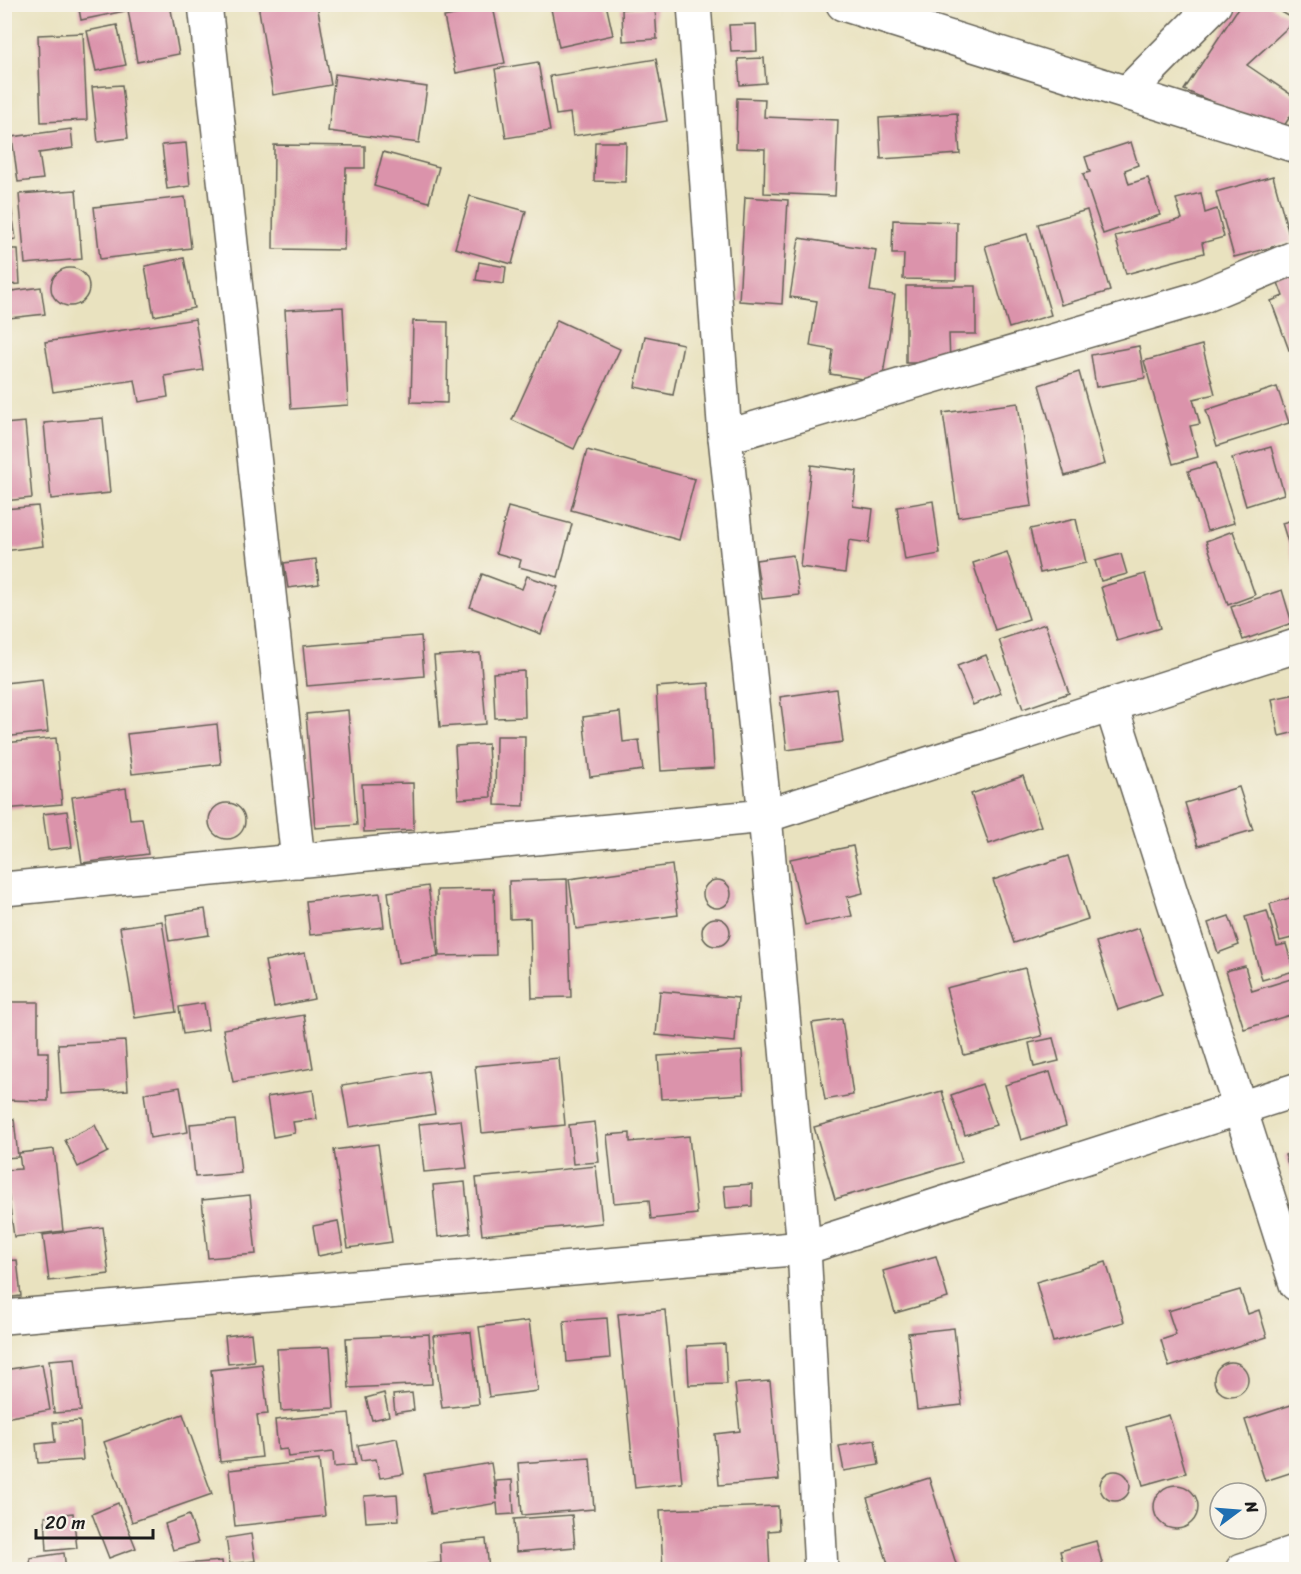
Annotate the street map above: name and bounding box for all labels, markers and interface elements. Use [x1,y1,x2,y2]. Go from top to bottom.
north arrow [1208,1481,1268,1541]
text: N [1236,1497,1268,1517]
scale bar [36,1502,153,1540]
text: 20 m [45,1507,85,1539]

